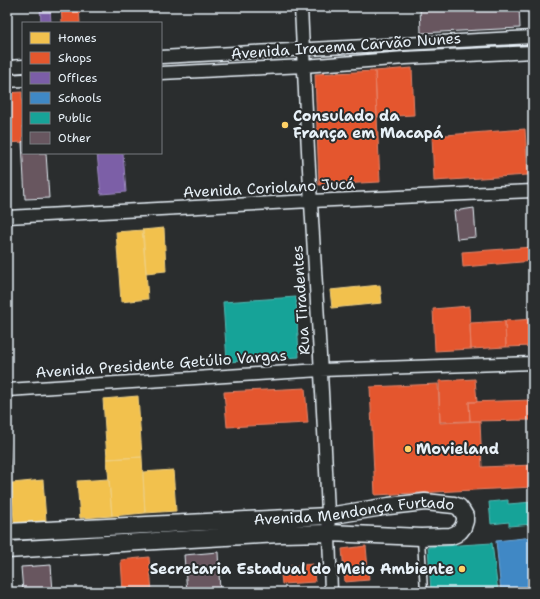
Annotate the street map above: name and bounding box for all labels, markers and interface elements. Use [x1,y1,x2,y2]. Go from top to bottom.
legend [22,22,162,154]
street label: Avenida Iracema Carvão Nunes [230,28,462,64]
text: Homes [58,30,97,46]
text: Shops [58,50,92,66]
text: Offices [58,70,98,86]
text: Schools [58,90,102,106]
place label: Consulado da França em Macapá [293,106,444,143]
text: Public [58,110,92,126]
marker: Consulado da França em Macapá [280,120,290,130]
text: Other [58,130,92,146]
street label: Avenida Coriolano Jucá [182,173,356,202]
street label: Rua Tiradentes [287,245,315,355]
street label: Avenida Presidente Getúlio Vargas [35,345,287,383]
place label: Movieland [416,439,499,459]
marker: Movieland [403,444,413,454]
street label: Avenida Mendonça Furtado [253,492,455,530]
place label: Secretaria Estadual do Meio Ambiente [150,559,454,579]
marker: Secretaria Estadual do Meio Ambiente [457,564,467,574]

